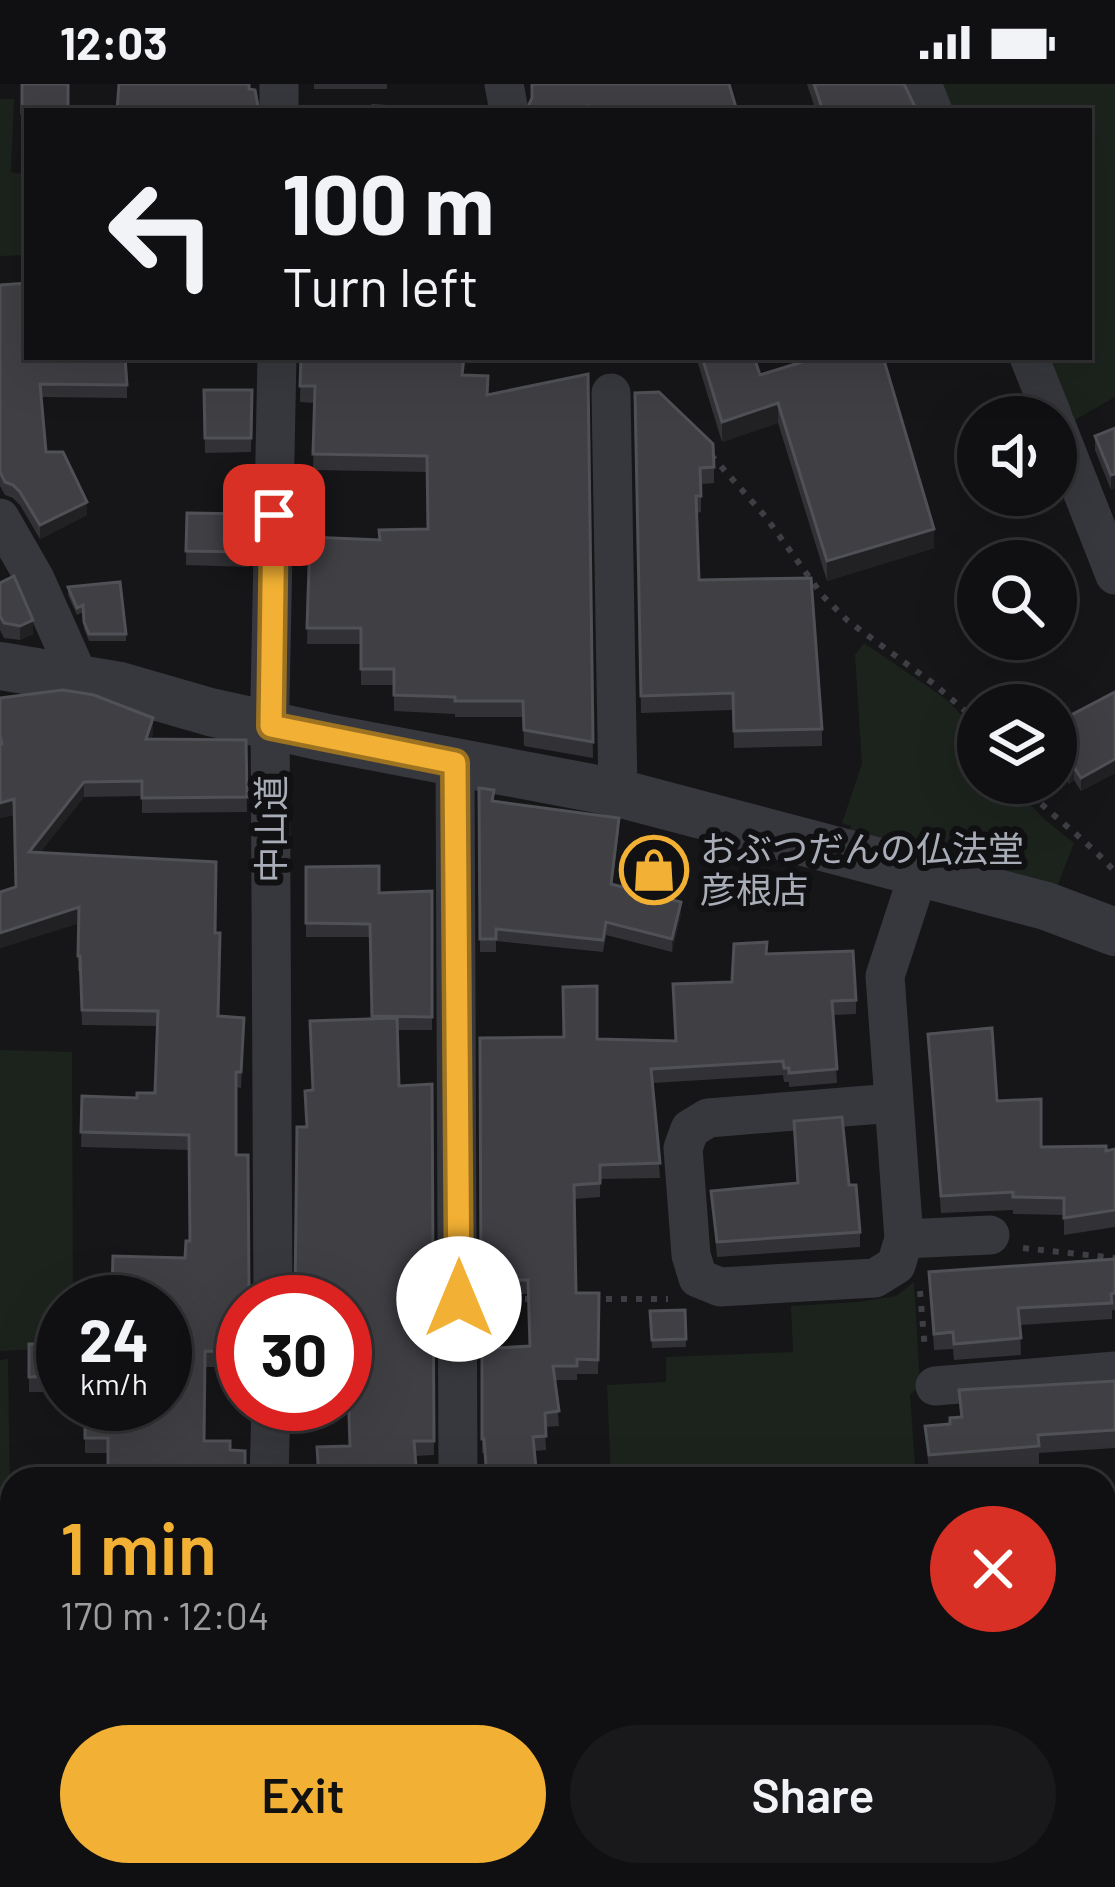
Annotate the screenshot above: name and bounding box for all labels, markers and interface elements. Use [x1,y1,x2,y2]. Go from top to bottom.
text: 12:03 [60,15,167,69]
text: 100 m [282,151,494,252]
icon: left [84,156,240,312]
text: Turn left [282,253,479,318]
map controls [957,396,1077,804]
button: sound [957,396,1077,516]
pin [223,464,325,566]
icon: arrive [241,482,307,548]
button: search [957,540,1077,660]
button: layers [957,684,1077,804]
street label: 中山道 [248,775,291,883]
place label: おぶつだんの仏法堂 彦根店 [700,826,1024,910]
shop icon: おぶつだんの仏法堂 彦根店 [619,835,689,905]
position arrow [396,1236,522,1362]
speed limit sign: 30 [216,1275,372,1431]
text: 24 [79,1302,149,1374]
text: km/h [80,1365,148,1401]
text: 1 min [60,1503,217,1589]
button: close [930,1506,1056,1632]
text: 170 m · 12:04 [60,1591,269,1638]
button: Exit [60,1725,546,1863]
button: Share [570,1725,1056,1863]

